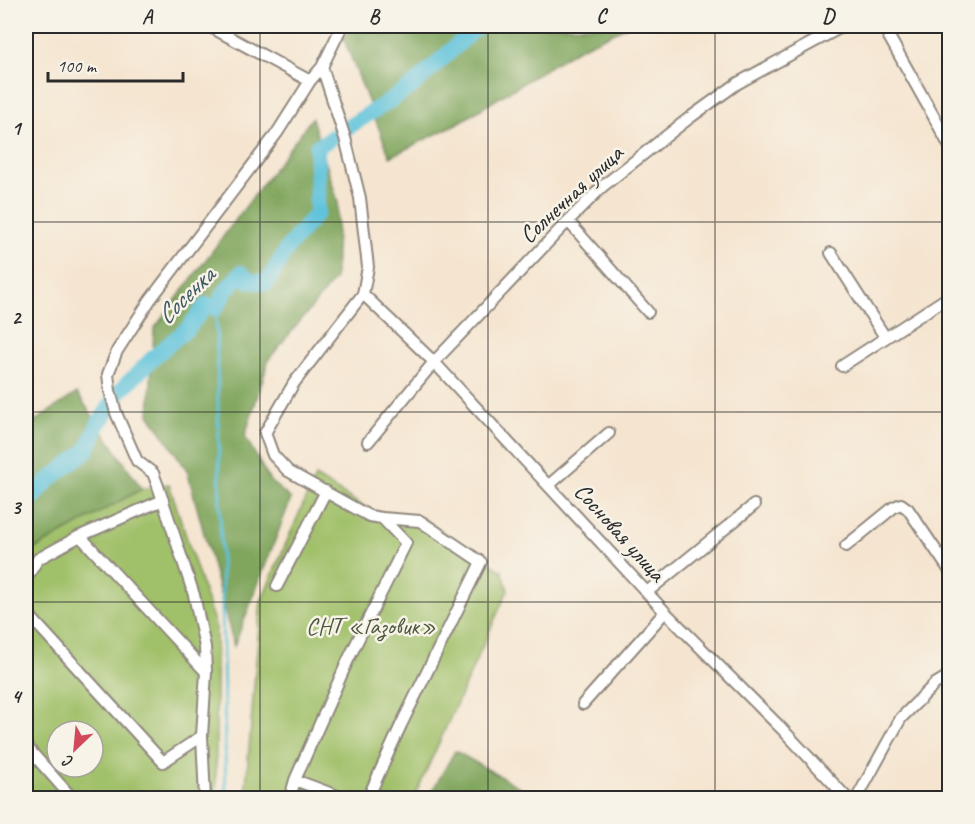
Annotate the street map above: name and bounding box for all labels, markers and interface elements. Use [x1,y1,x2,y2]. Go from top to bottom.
text: A [142,4,154,29]
text: B [369,4,381,29]
text: C [596,4,608,29]
text: D [822,4,836,29]
scale bar [48,45,183,83]
text: 100 m [57,55,98,77]
text: 1 [12,116,23,141]
street label: Солнечная улица [513,137,630,250]
water label: Сосенка [149,257,224,331]
text: 2 [12,305,23,330]
street label: Сосновая улица [568,476,673,589]
text: 3 [12,495,23,520]
park label: СНТ «Газовик» [306,611,436,642]
text: 4 [12,684,24,709]
north arrow [45,719,105,779]
text: С [59,750,77,772]

